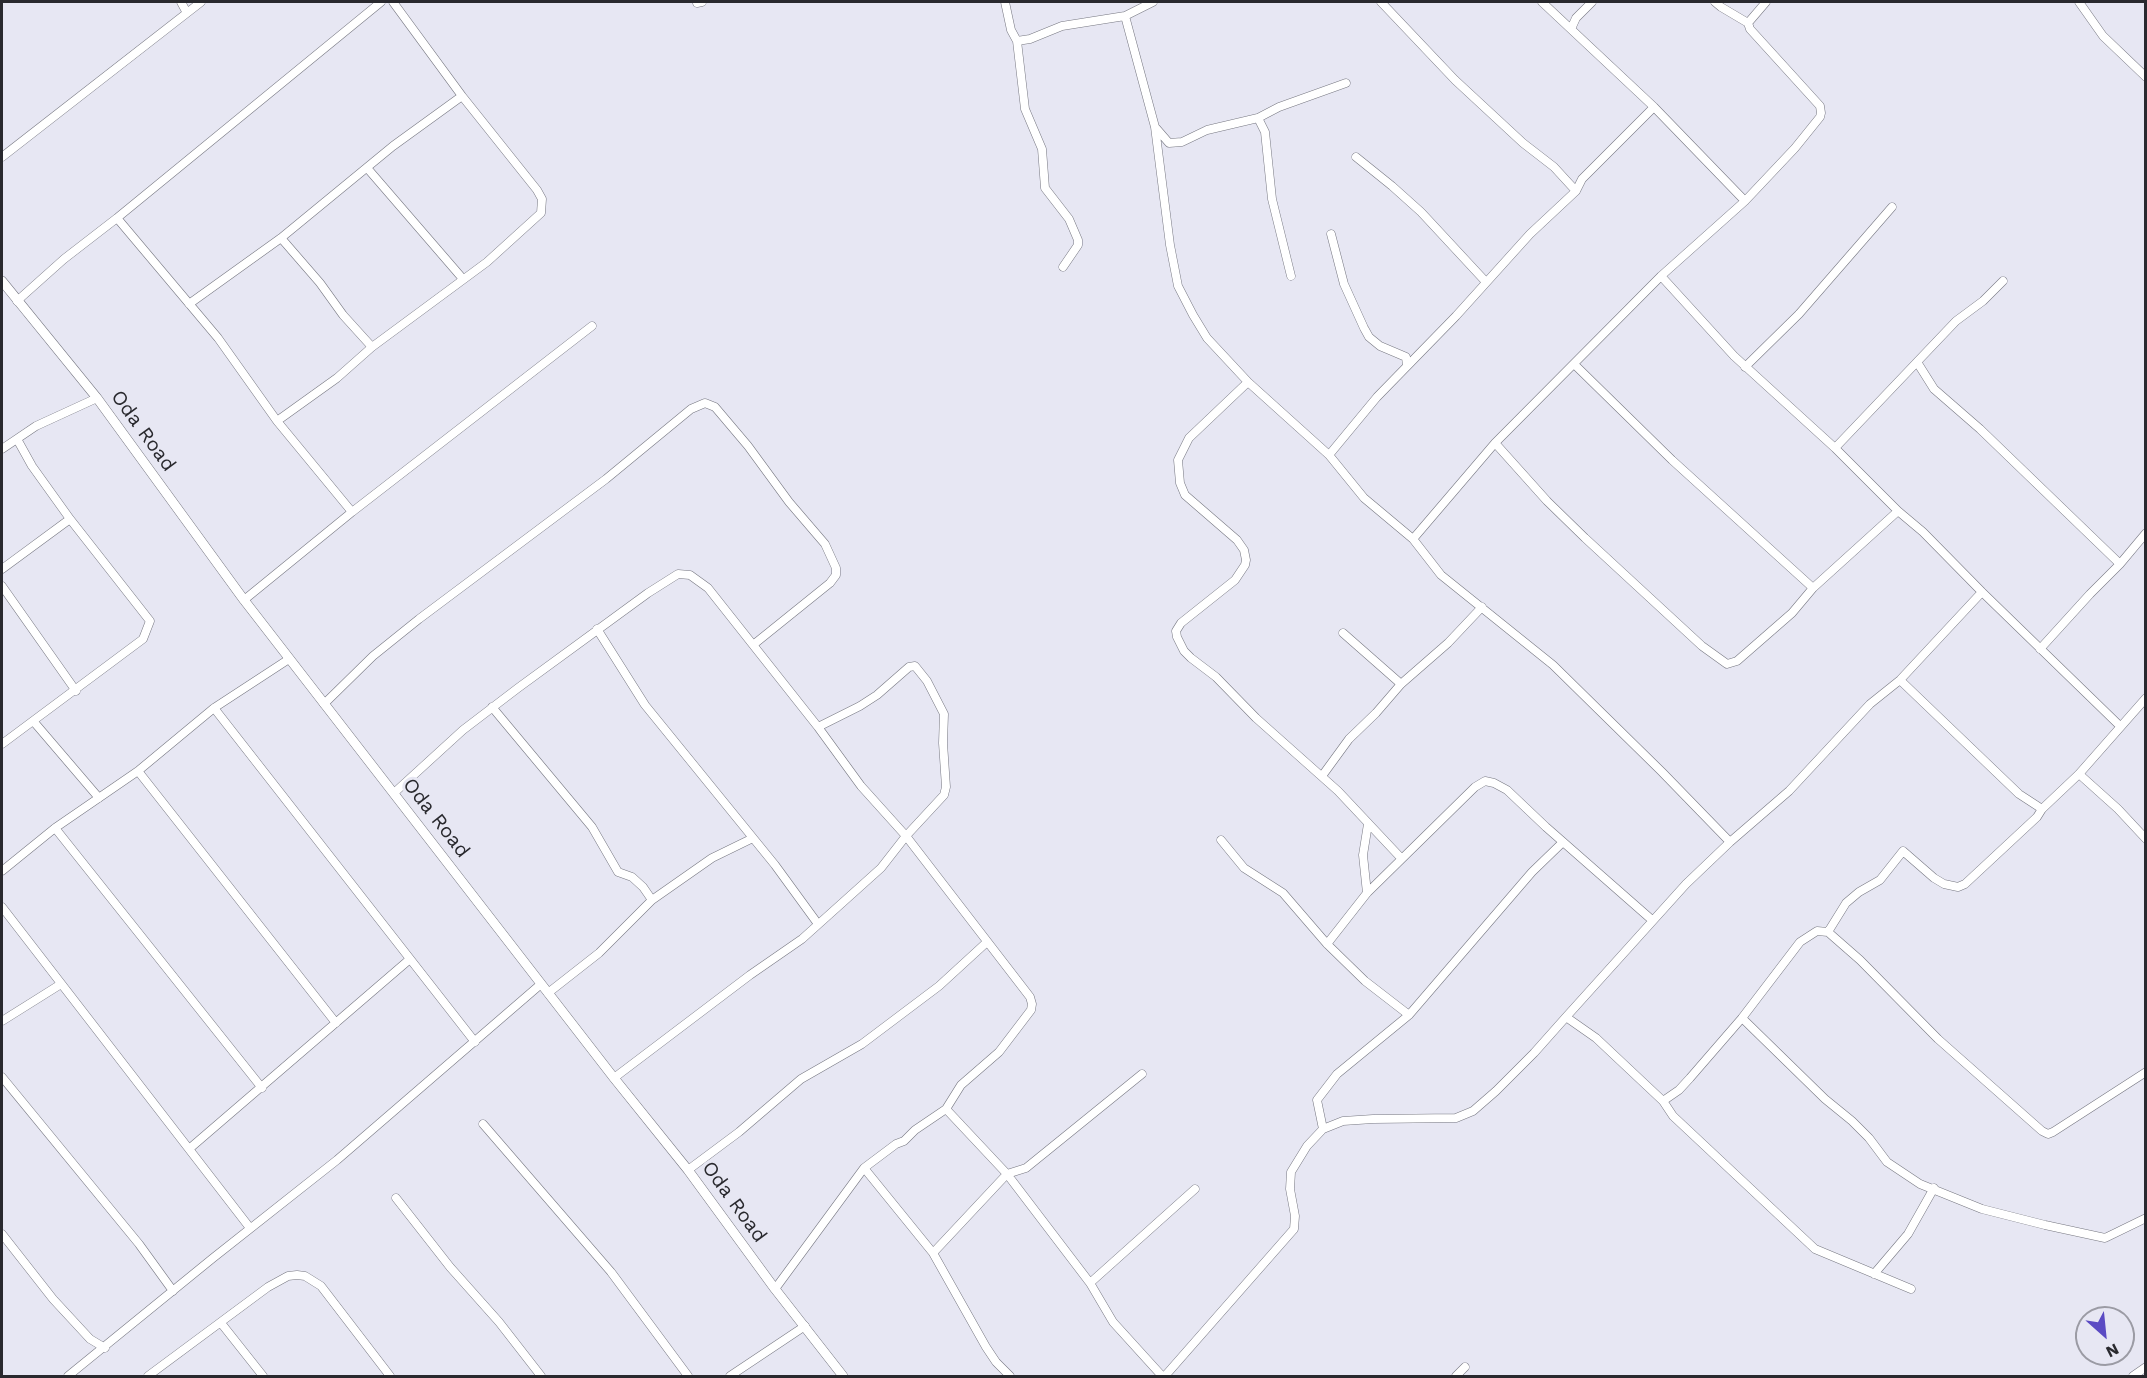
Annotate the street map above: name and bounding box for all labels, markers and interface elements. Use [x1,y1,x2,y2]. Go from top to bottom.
street label: Oda Road [106,386,180,476]
street label: Oda Road [397,773,475,863]
street label: Oda Road [697,1157,771,1247]
north arrow [2075,1306,2135,1366]
text: N [2103,1340,2122,1362]

